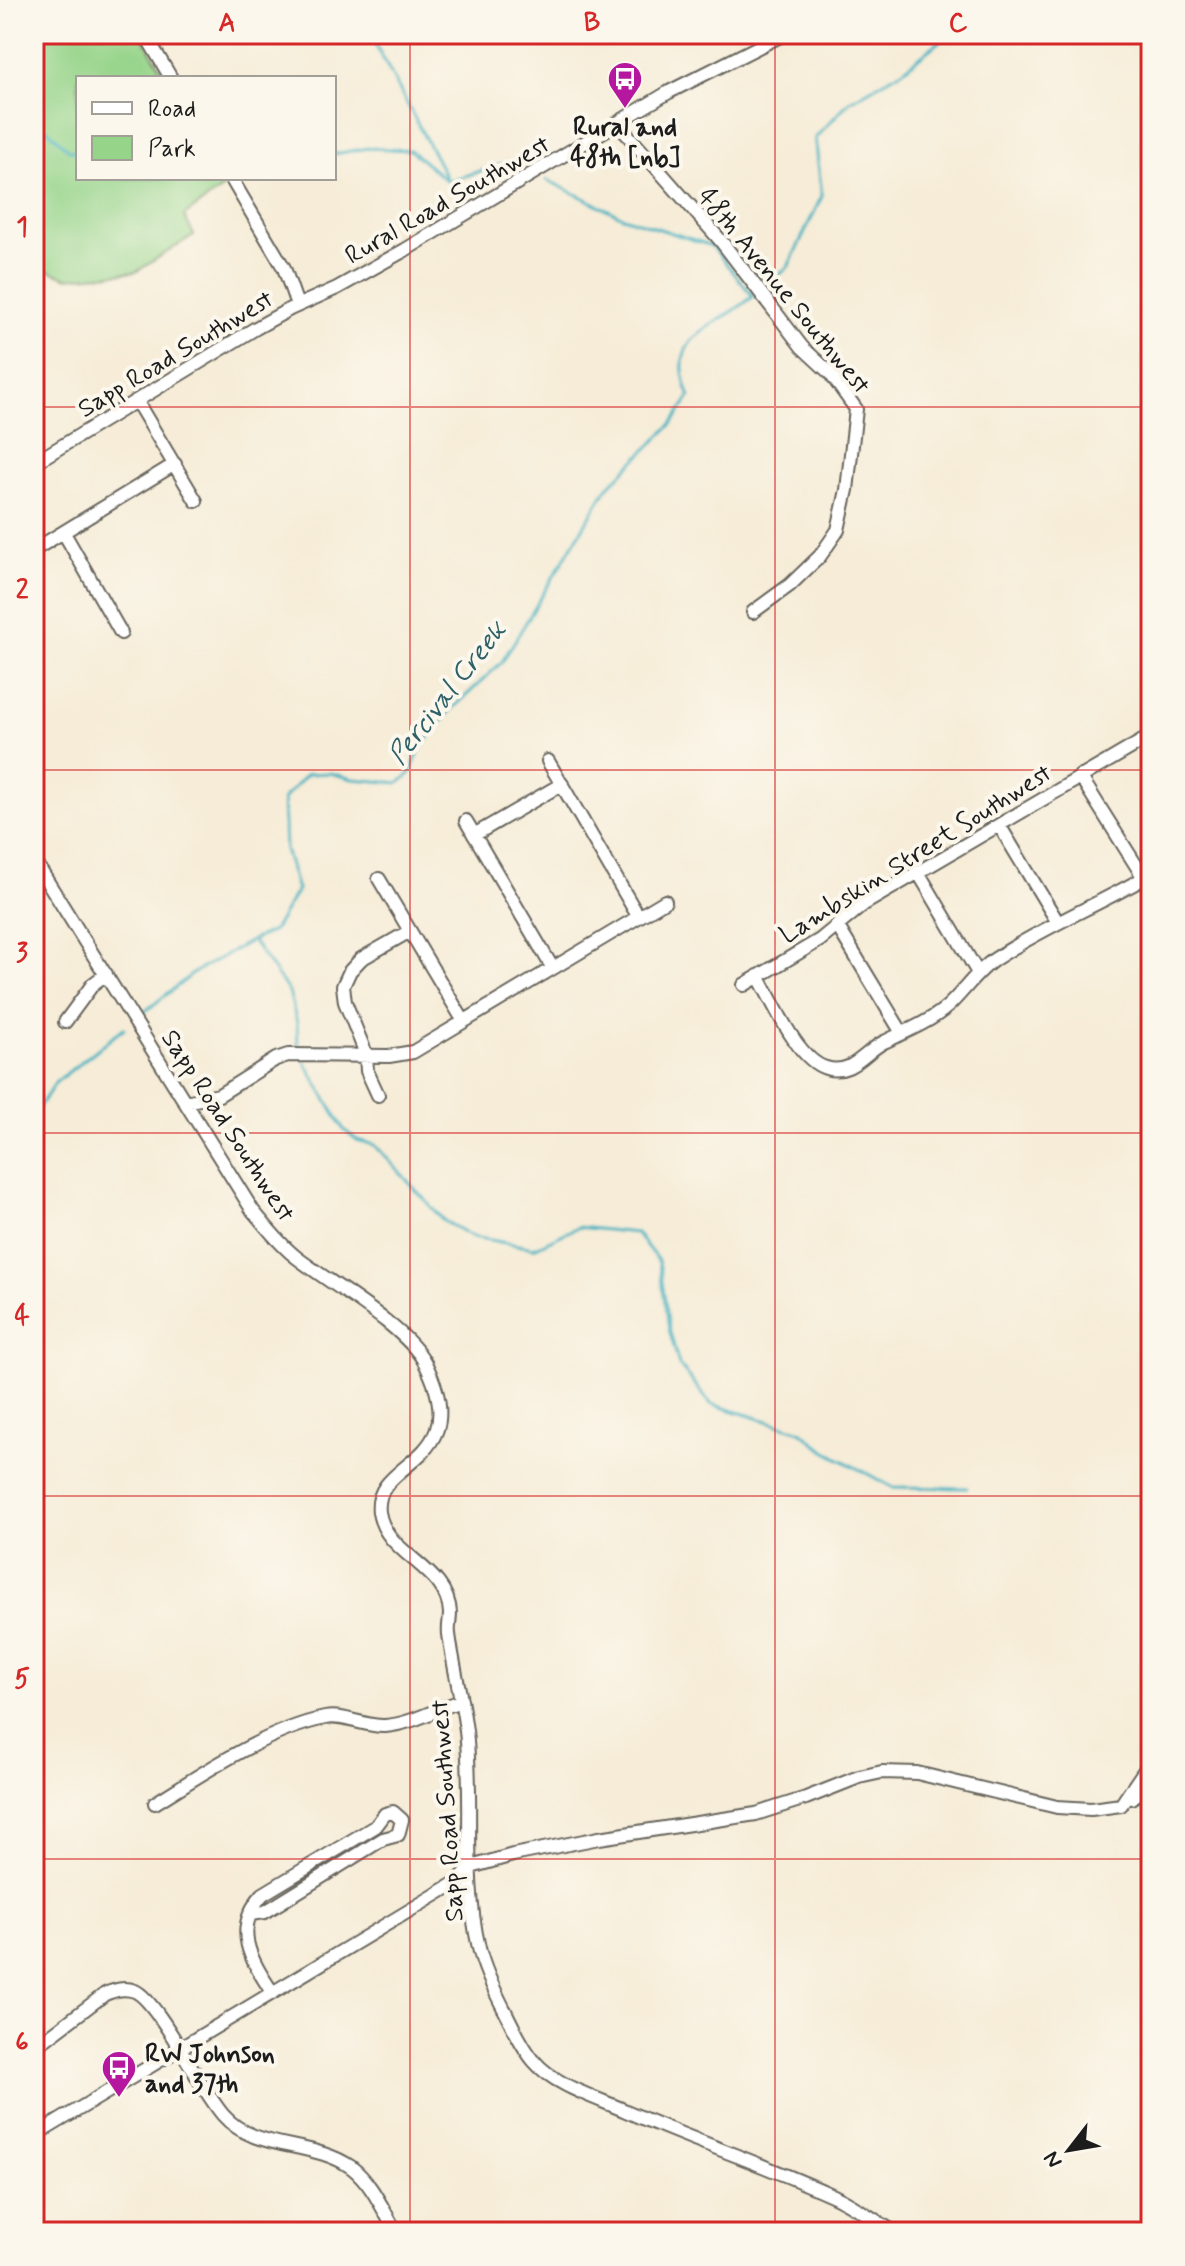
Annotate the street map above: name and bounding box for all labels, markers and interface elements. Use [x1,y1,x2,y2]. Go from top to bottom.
text: A [218,7,236,41]
text: B [584,7,600,41]
text: C [949,7,968,41]
bus stop icon: Rural and 48th [nb] [606,60,644,110]
legend [76,76,336,180]
text: Road [148,94,196,125]
place label: Rural and 48th [nb] [570,111,680,175]
street label: Rural Road Southwest [339,128,557,273]
text: Park [148,134,196,165]
street label: 48th Avenue Southwest [689,181,877,402]
text: 1 [16,211,28,245]
street label: Sapp Road Southwest [72,283,280,427]
text: 2 [16,574,29,608]
water label: Percival Creek [380,613,516,773]
street label: Lambskin Street Southwest [774,757,1059,953]
text: 3 [16,937,28,971]
street label: Sapp Road Southwest [152,1024,302,1229]
text: 4 [14,1300,30,1334]
text: 5 [14,1663,30,1697]
street label: Sapp Road Southwest [423,1699,473,1923]
text: 6 [15,2026,29,2060]
place label: RW Johnson and 37th [145,2038,275,2102]
bus stop icon: RW Johnson and 37th [100,2049,138,2099]
north arrow [1029,2110,1109,2190]
text: N [1038,2146,1069,2173]

